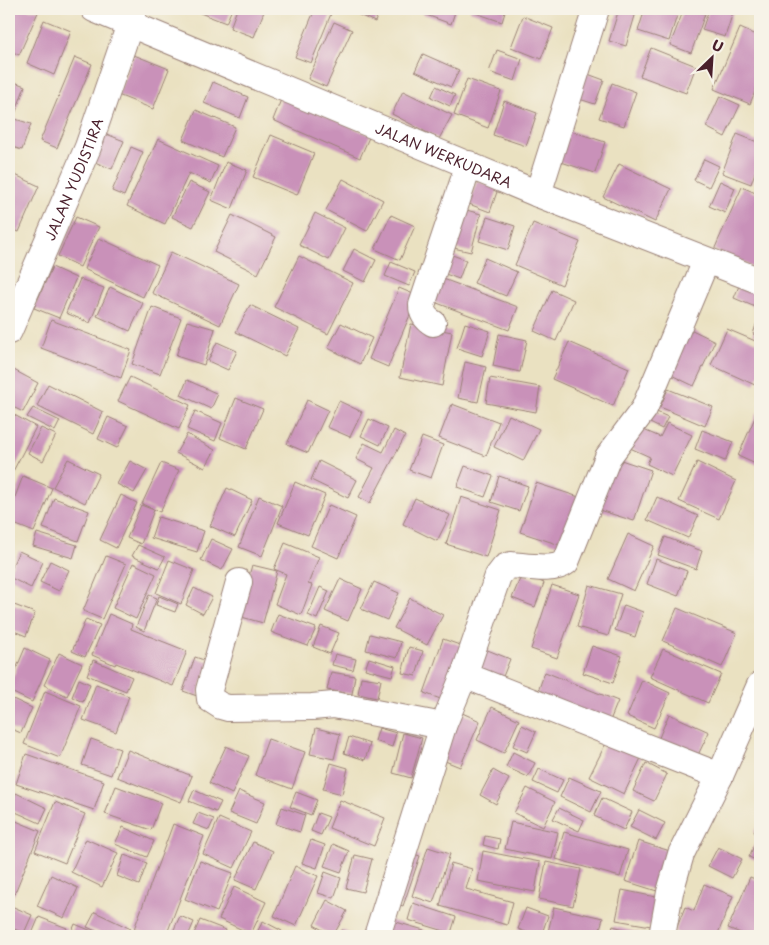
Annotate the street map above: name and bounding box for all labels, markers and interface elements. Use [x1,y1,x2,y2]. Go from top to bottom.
north arrow [686,32,736,82]
text: U [708,34,727,58]
street label: JALAN YUDISTIRA [39,115,108,244]
street label: JALAN WERKUDARA [372,117,516,193]

